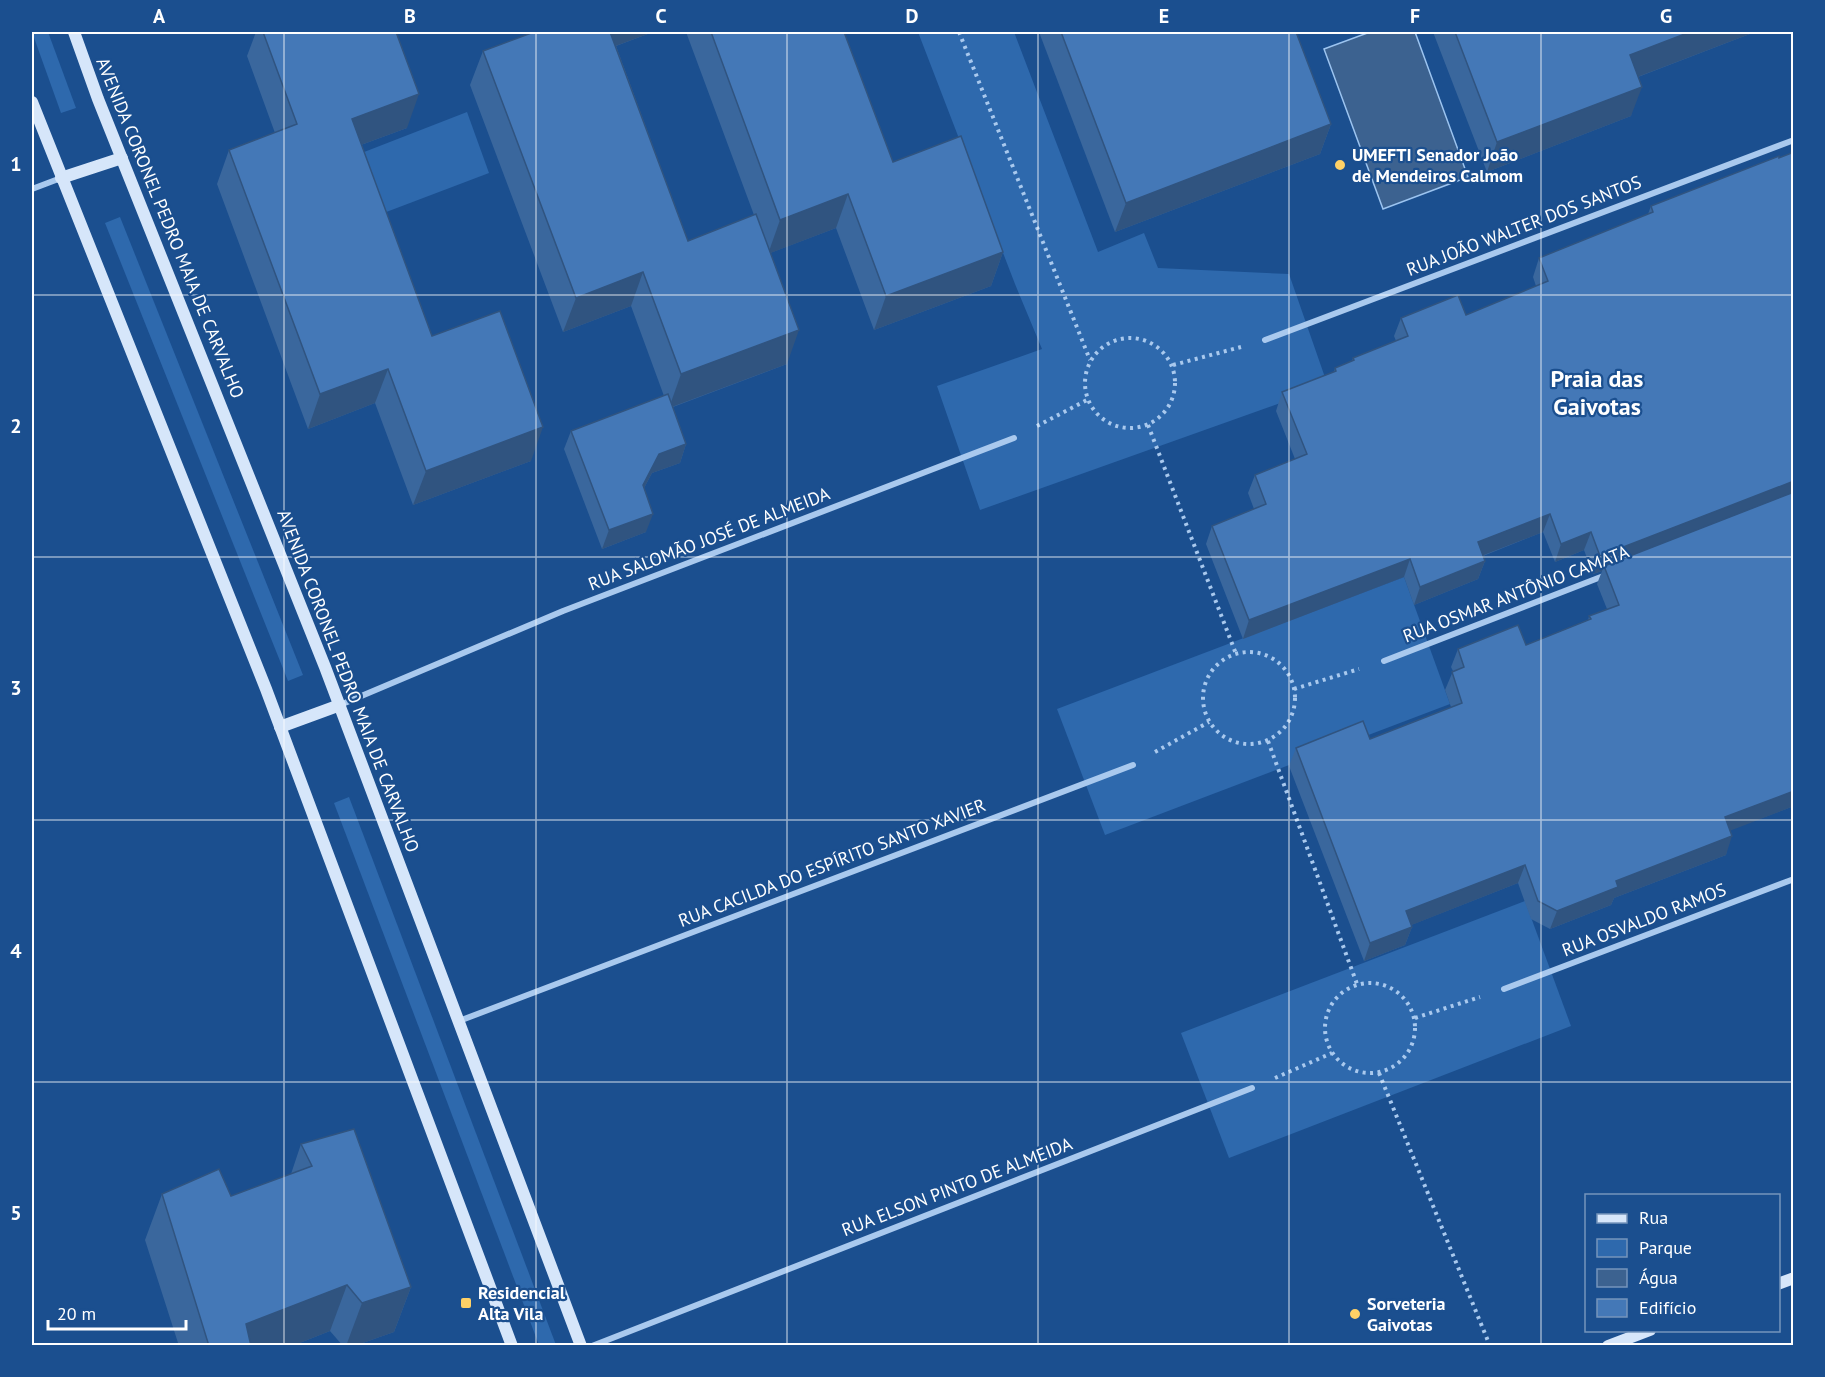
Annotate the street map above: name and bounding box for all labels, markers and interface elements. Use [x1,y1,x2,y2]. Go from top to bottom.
text: A [153,3,166,29]
text: B [404,3,416,29]
text: C [655,3,667,29]
text: D [906,3,919,29]
text: E [1159,3,1169,29]
text: F [1410,3,1420,29]
text: G [1660,3,1672,29]
street label: AVENIDA CORONEL PEDRO MAIA DE CARVALHO [91,54,250,402]
place label: UMEFTI Senador João de Mendeiros Calmom [1352,143,1523,187]
text: 1 [10,151,22,177]
marker: UMEFTI Senador João de Mendeiros Calmom [1333,158,1347,172]
street label: RUA JOÃO WALTER DOS SANTOS [1403,170,1645,281]
district label: Praia das Gaivotas [1551,363,1643,422]
text: 2 [10,413,22,439]
street label: RUA SALOMÃO JOSÉ DE ALMEIDA [585,482,833,595]
street label: AVENIDA CORONEL PEDRO MAIA DE CARVALHO [272,506,425,856]
street label: RUA OSMAR ANTÔNIO CAMATA [1400,540,1633,647]
text: 3 [10,675,22,701]
street label: RUA CACILDA DO ESPÍRITO SANTO XAVIER [675,793,989,932]
street label: RUA OSVALDO RAMOS [1559,878,1729,961]
text: 4 [10,938,22,964]
street label: RUA ELSON PINTO DE ALMEIDA [838,1132,1076,1241]
legend [1585,1194,1780,1332]
text: 5 [10,1200,22,1226]
text: Rua [1639,1206,1668,1229]
text: Parque [1639,1236,1692,1259]
text: Água [1639,1266,1678,1289]
place label: Residencial Alta Vila [478,1281,566,1325]
place label: Sorveteria Gaivotas [1367,1292,1446,1336]
scale bar [48,1293,186,1331]
marker: Residencial Alta Vila [459,1296,473,1310]
text: Edifício [1639,1296,1696,1319]
text: 20 m [57,1302,96,1325]
marker: Sorveteria Gaivotas [1348,1307,1362,1321]

